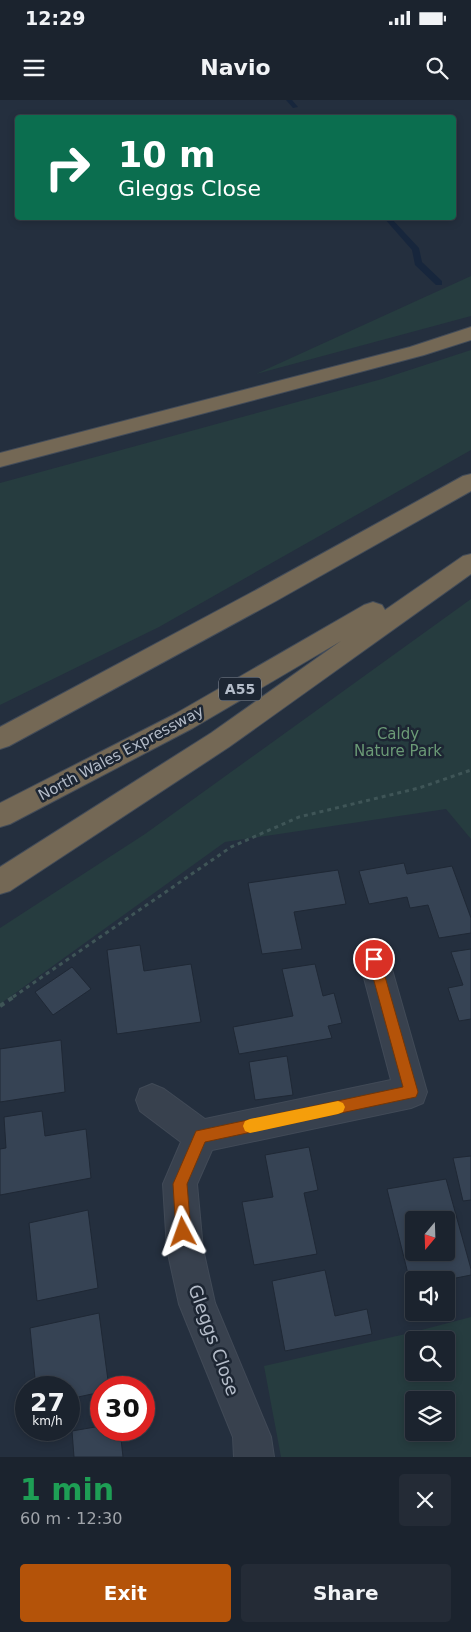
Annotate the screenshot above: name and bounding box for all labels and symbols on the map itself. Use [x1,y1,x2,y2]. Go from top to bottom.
road number: A55 [219,678,261,700]
street label: North Wales Expressway [35,702,207,804]
park label: Caldy Nature Park [354,725,442,760]
pin [353,938,395,980]
position arrow [156,1205,208,1257]
north arrow [405,1211,455,1261]
street label: Gleggs Close [184,1281,244,1399]
speed limit sign: 30 [90,1376,155,1441]

